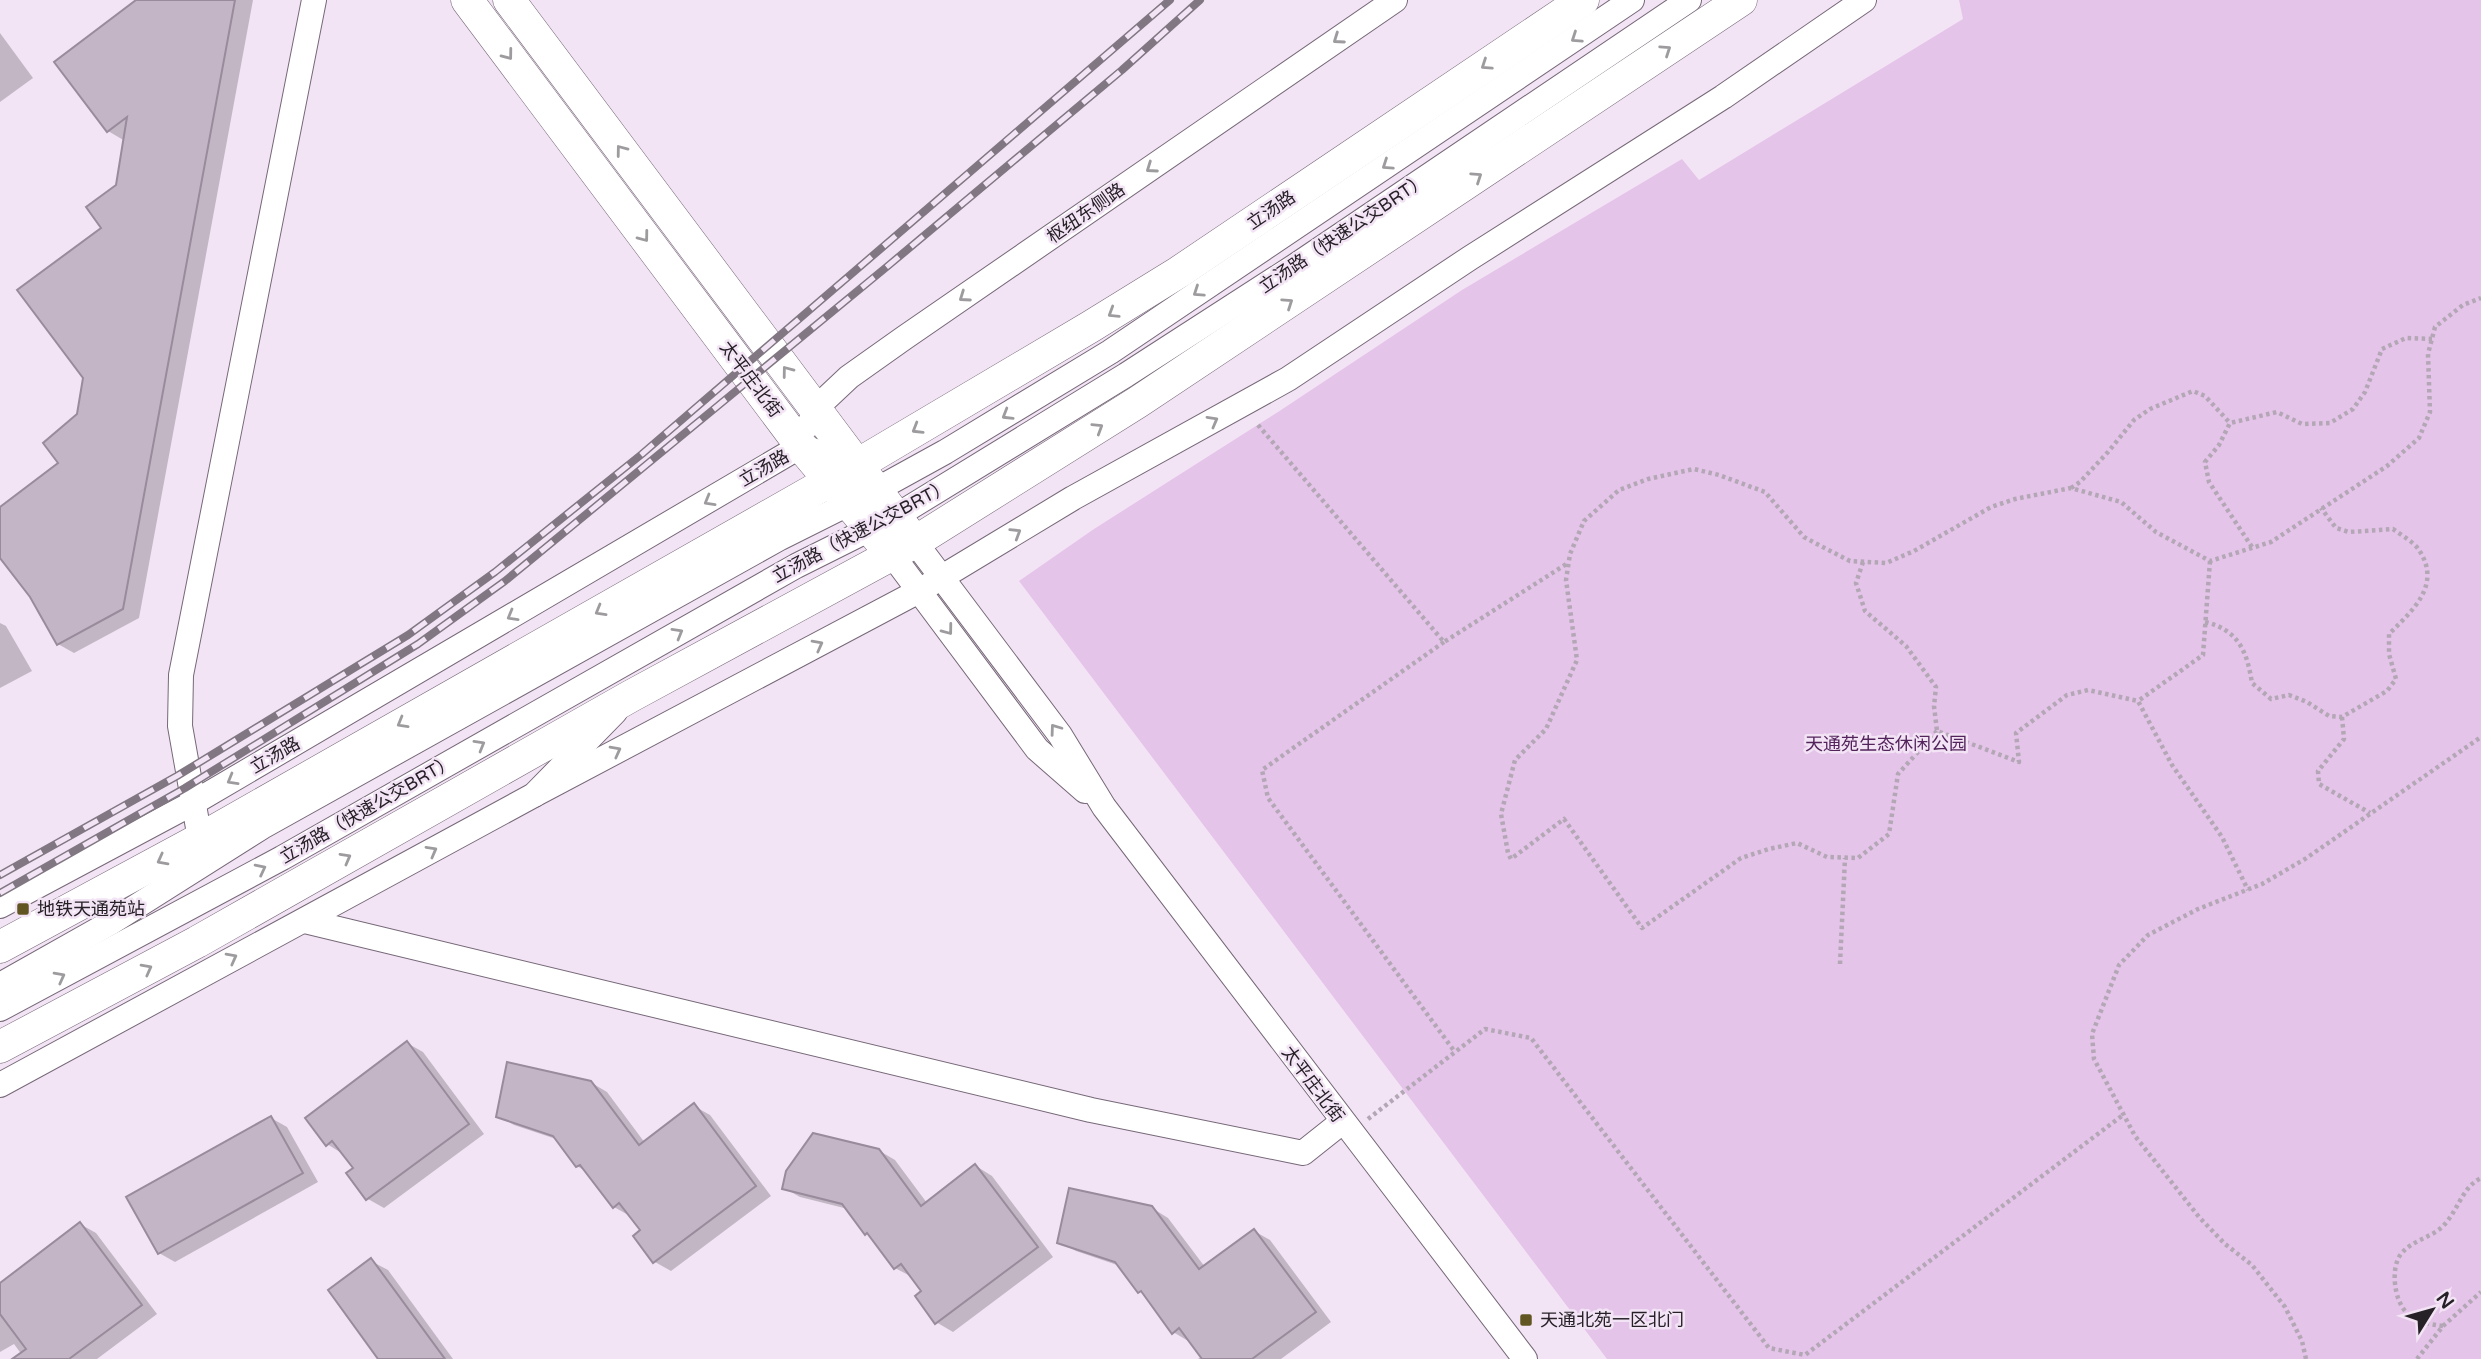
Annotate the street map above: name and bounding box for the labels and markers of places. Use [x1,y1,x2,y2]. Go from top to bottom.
place label: 地铁天通苑站 [37,898,145,920]
marker: 地铁天通苑站 [15,901,31,917]
place label: 天通北苑一区北门 [1540,1309,1684,1331]
marker: 天通北苑一区北门 [1518,1312,1534,1328]

